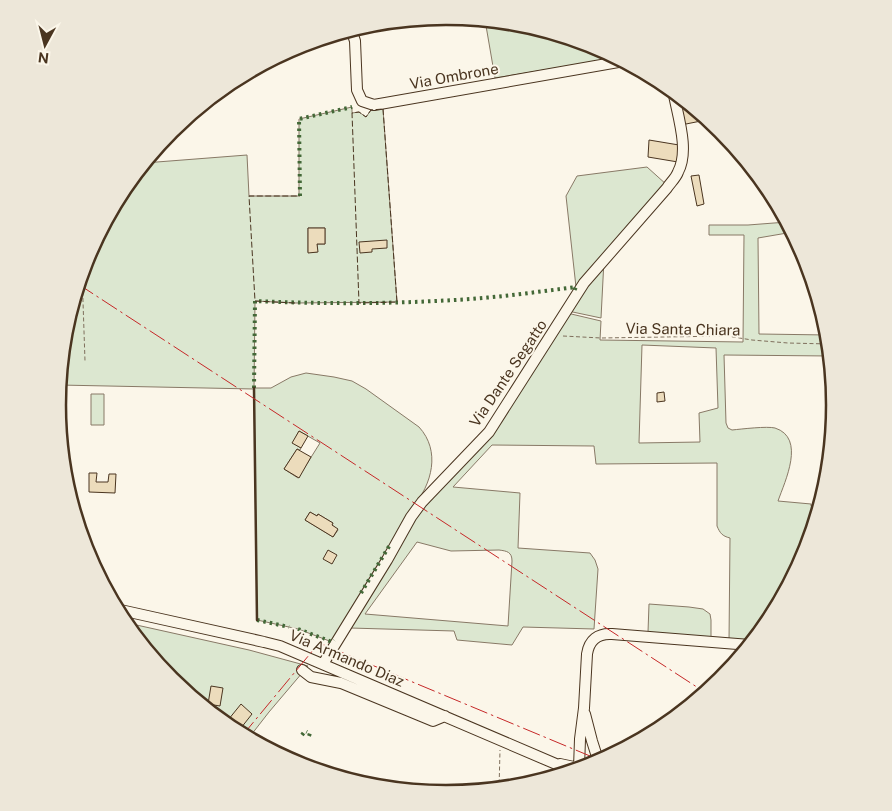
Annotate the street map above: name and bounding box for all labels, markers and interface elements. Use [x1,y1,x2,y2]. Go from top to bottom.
north arrow [20,20,70,70]
text: N [37,49,50,67]
street label: Via Ombrone [408,60,500,92]
street label: Via Dante Segatto [466,316,550,430]
street label: Via Santa Chiara [625,319,741,339]
street label: Via Armando Diaz [287,626,407,690]

